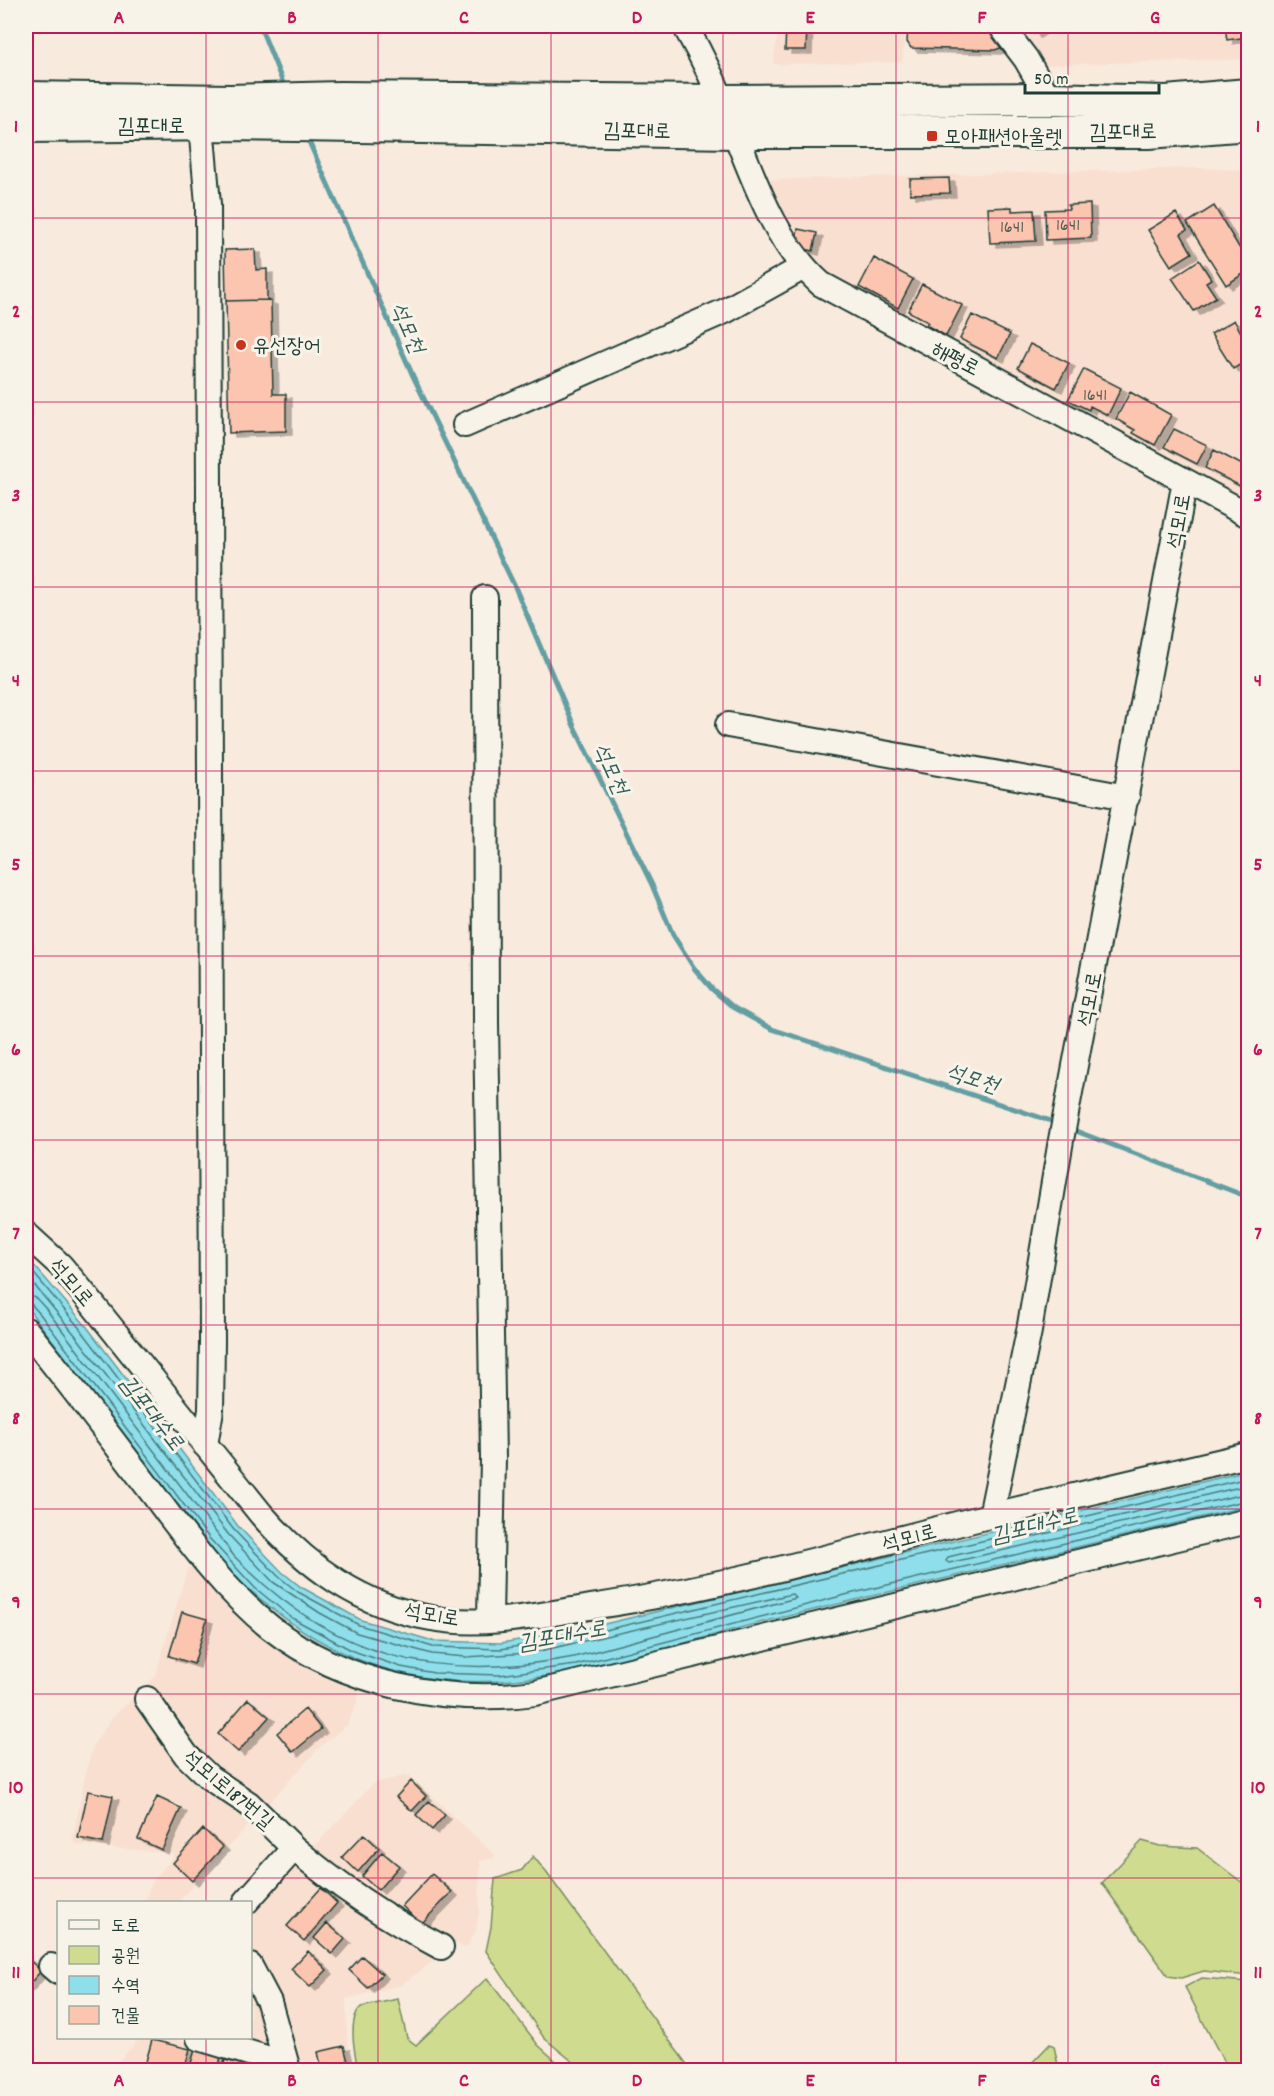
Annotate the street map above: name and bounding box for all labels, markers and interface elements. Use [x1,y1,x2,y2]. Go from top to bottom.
text: A [114,5,125,33]
text: B [287,5,297,33]
text: C [459,5,469,33]
text: D [632,5,643,33]
text: E [805,5,815,33]
text: F [978,5,988,33]
text: G [1150,5,1160,33]
scale bar [1025,57,1158,95]
text: 50 m [1034,68,1069,93]
street label: 김포대로 [117,113,185,143]
text: 1 [14,114,18,142]
text: 1 [1256,114,1260,142]
street label: 김포대로 [603,117,671,149]
street label: 김포대로 [1089,118,1157,150]
place label: 모아패션아울렛 [944,124,1062,154]
marker: 모아패션아울렛 [925,129,939,143]
house number: 1641 [1056,214,1080,239]
house number: 1641 [1000,216,1024,241]
water label: 석모천 [381,298,432,361]
text: 2 [12,299,20,327]
text: 2 [1254,299,1262,327]
place label: 유선장어 [253,333,321,363]
street label: 해평로 [925,336,984,386]
marker: 유선장어 [234,338,248,352]
house number: 1641 [1083,384,1107,409]
text: 3 [12,483,20,511]
text: 3 [1254,483,1262,511]
street label: 석모1로 [1161,492,1201,551]
text: 4 [12,668,20,696]
text: 4 [1254,668,1262,696]
water label: 석모천 [584,739,635,802]
text: 5 [11,852,21,880]
text: 5 [1253,852,1263,880]
street label: 석모1로 [1072,970,1112,1030]
text: 6 [11,1037,21,1065]
text: 6 [1253,1037,1263,1065]
water label: 석모천 [942,1057,1004,1104]
text: 7 [12,1221,20,1249]
text: 7 [1254,1221,1262,1249]
street label: 석모1로 [40,1253,99,1315]
water label: 김포대수로 [111,1370,190,1459]
text: 8 [12,1406,20,1434]
text: 8 [1254,1406,1262,1434]
water label: 김포대수로 [988,1502,1082,1553]
street label: 석모1로 [879,1518,940,1562]
text: 9 [11,1590,21,1618]
text: 9 [1253,1590,1263,1618]
street label: 석모1로 [402,1598,461,1636]
water label: 김포대수로 [516,1614,609,1660]
street label: 석모1로187번길 [175,1744,279,1838]
text: 10 [8,1775,24,1803]
text: 10 [1250,1775,1266,1803]
legend [57,1901,252,2039]
text: 도로 [111,1915,140,1940]
text: 공원 [111,1945,140,1970]
text: 11 [12,1960,20,1988]
text: 11 [1254,1960,1262,1988]
text: 수역 [111,1975,140,2000]
text: 건물 [111,2005,140,2030]
text: A [114,2068,125,2096]
text: B [287,2068,297,2096]
text: C [459,2068,469,2096]
text: D [632,2068,643,2096]
text: E [805,2068,815,2096]
text: F [978,2068,988,2096]
text: G [1150,2068,1160,2096]

